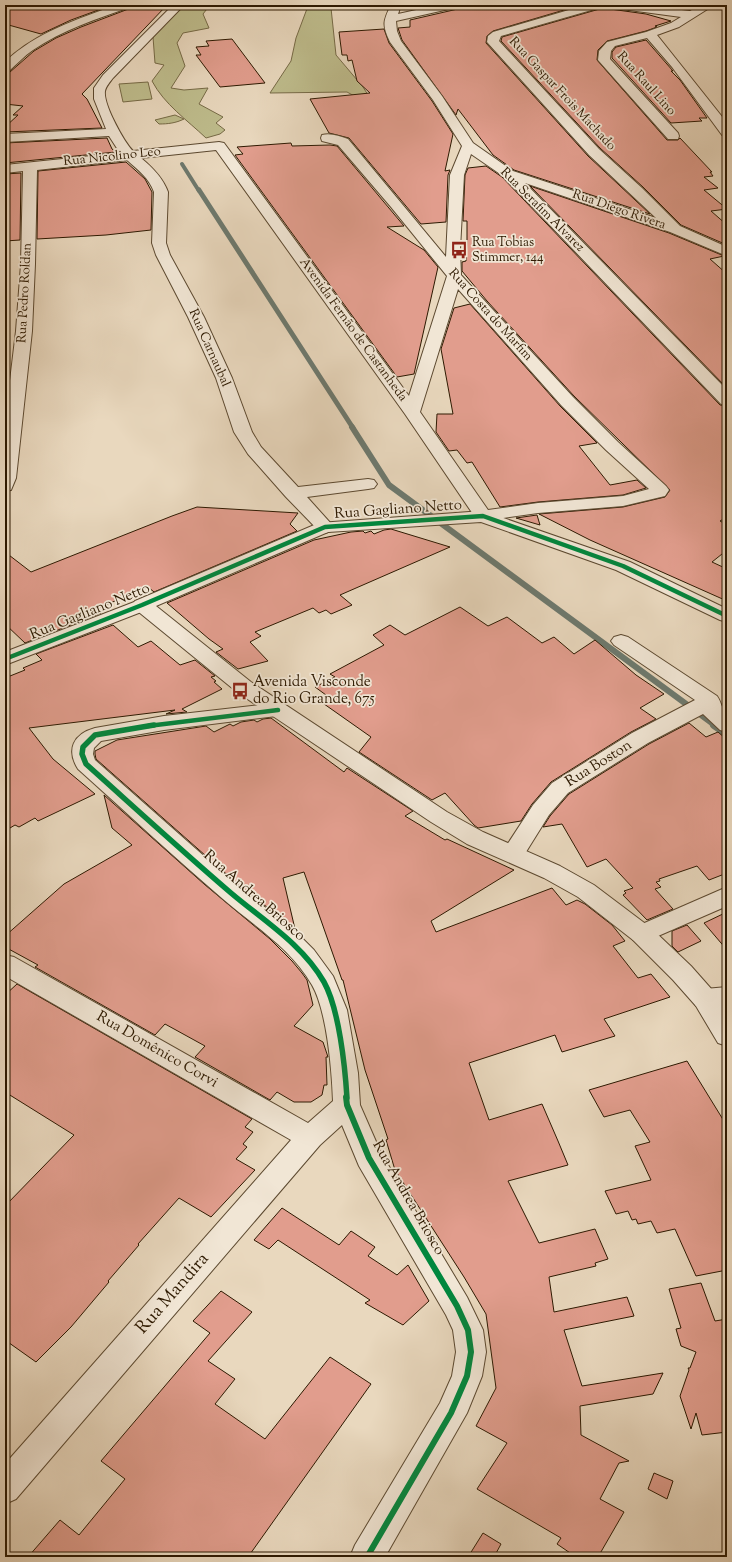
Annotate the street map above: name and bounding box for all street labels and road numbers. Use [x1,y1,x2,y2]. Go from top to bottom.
street label: Rua Gaspar Frois Machado [504,33,620,155]
street label: Rua Raul Lino [612,48,680,120]
street label: Rua Nicolino Leo [62,143,162,171]
street label: Rua Serafim Alvarez [496,164,588,256]
street label: Rua Diego Rivera [570,186,668,234]
street label: Rua Pedro Roldan [13,242,37,344]
street label: Avenida Fernão de Castanheda [295,255,411,405]
street label: Rua Costa do Marfim [444,265,536,365]
street label: Rua Carnaubal [184,306,234,390]
street label: Rua Gagliano Netto [333,495,463,525]
street label: Rua Gagliano Netto [27,578,153,646]
street label: Rua Boston [562,735,636,793]
street label: Rua Andrea Briosco [198,846,310,946]
street label: Rua Domênico Corvi [92,1007,222,1093]
street label: Rua Andrea Briosco [367,1137,449,1259]
street label: Rua Mandira [130,1248,216,1340]

